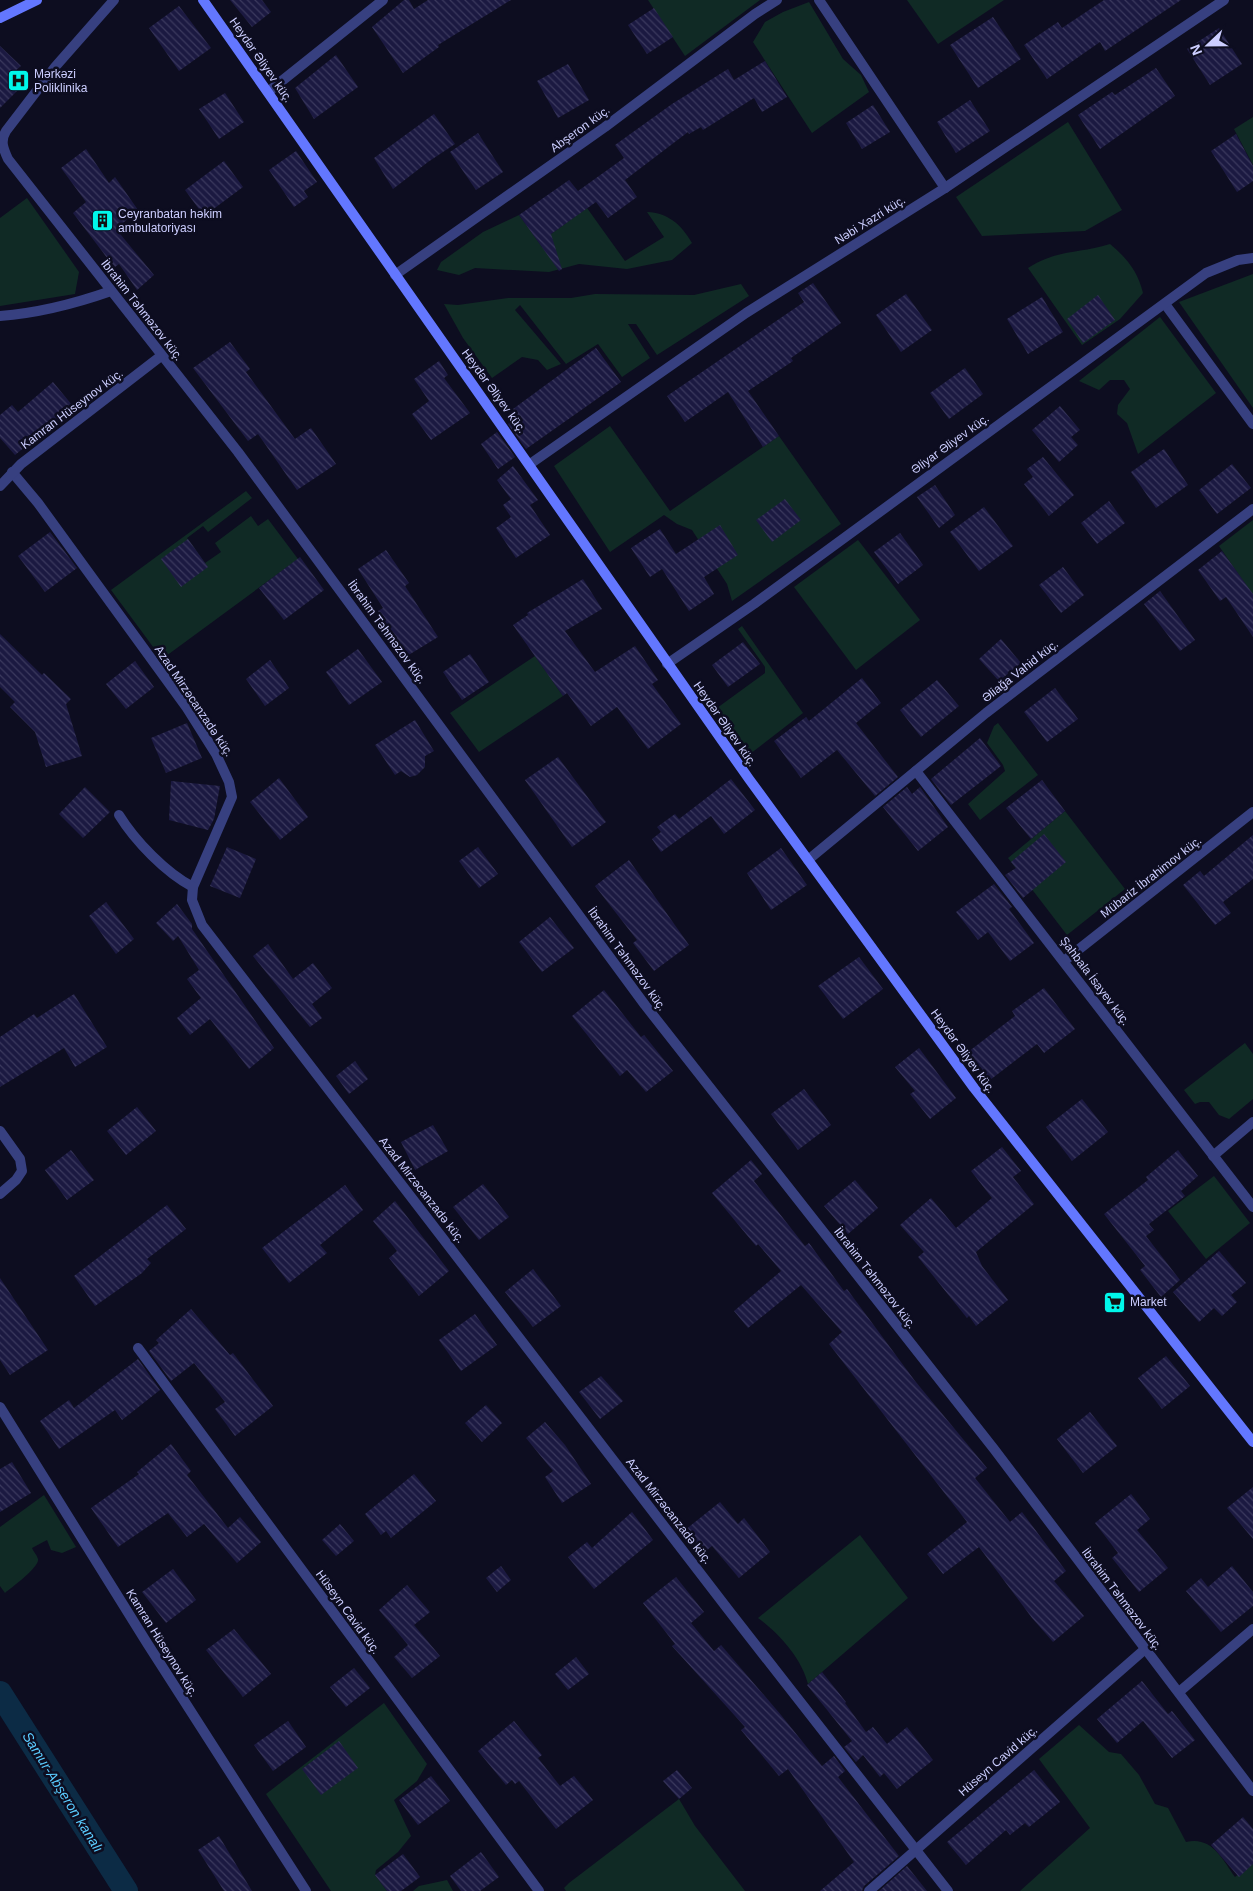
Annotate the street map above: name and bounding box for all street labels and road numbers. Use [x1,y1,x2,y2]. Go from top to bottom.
street label: Heydər Əliyev küç. [226,15,296,105]
street label: Abşeron küç. [548,103,612,155]
street label: Nəbi Xəzri küç. [832,193,908,247]
street label: İbrahim Təhməzov küç. [98,257,186,363]
street label: Heydər Əliyev küç. [459,346,529,436]
street label: Kamran Hüseynov küç. [18,366,126,452]
street label: Əliyar Əliyev küç. [908,411,992,477]
street label: İbrahim Təhməzov küç. [345,578,429,686]
street label: Əliağa Vahid küç. [979,637,1061,705]
street label: Azad Mirzəcanzadə küç. [152,643,236,759]
street label: Heydər Əliyev küç. [690,679,760,769]
street label: Mübariz İbrahimov küç. [1098,833,1204,921]
street label: İbrahim Təhməzov küç. [585,905,669,1013]
street label: Şahbala İsayev küç. [1057,934,1133,1028]
street label: Heydər Əliyev küç. [928,1006,998,1096]
street label: Azad Mirzəcanzadə küç. [376,1134,468,1246]
street label: İbrahim Təhməzov küç. [831,1225,919,1331]
street label: Azad Mirzəcanzadə küç. [623,1455,715,1567]
street label: İbrahim Təhməzov küç. [1079,1545,1165,1653]
street label: Hüseyn Cavid küç. [313,1567,383,1657]
street label: Kamran Hüseynov küç. [123,1587,201,1699]
street label: Hüseyn Cavid küç. [956,1723,1040,1799]

